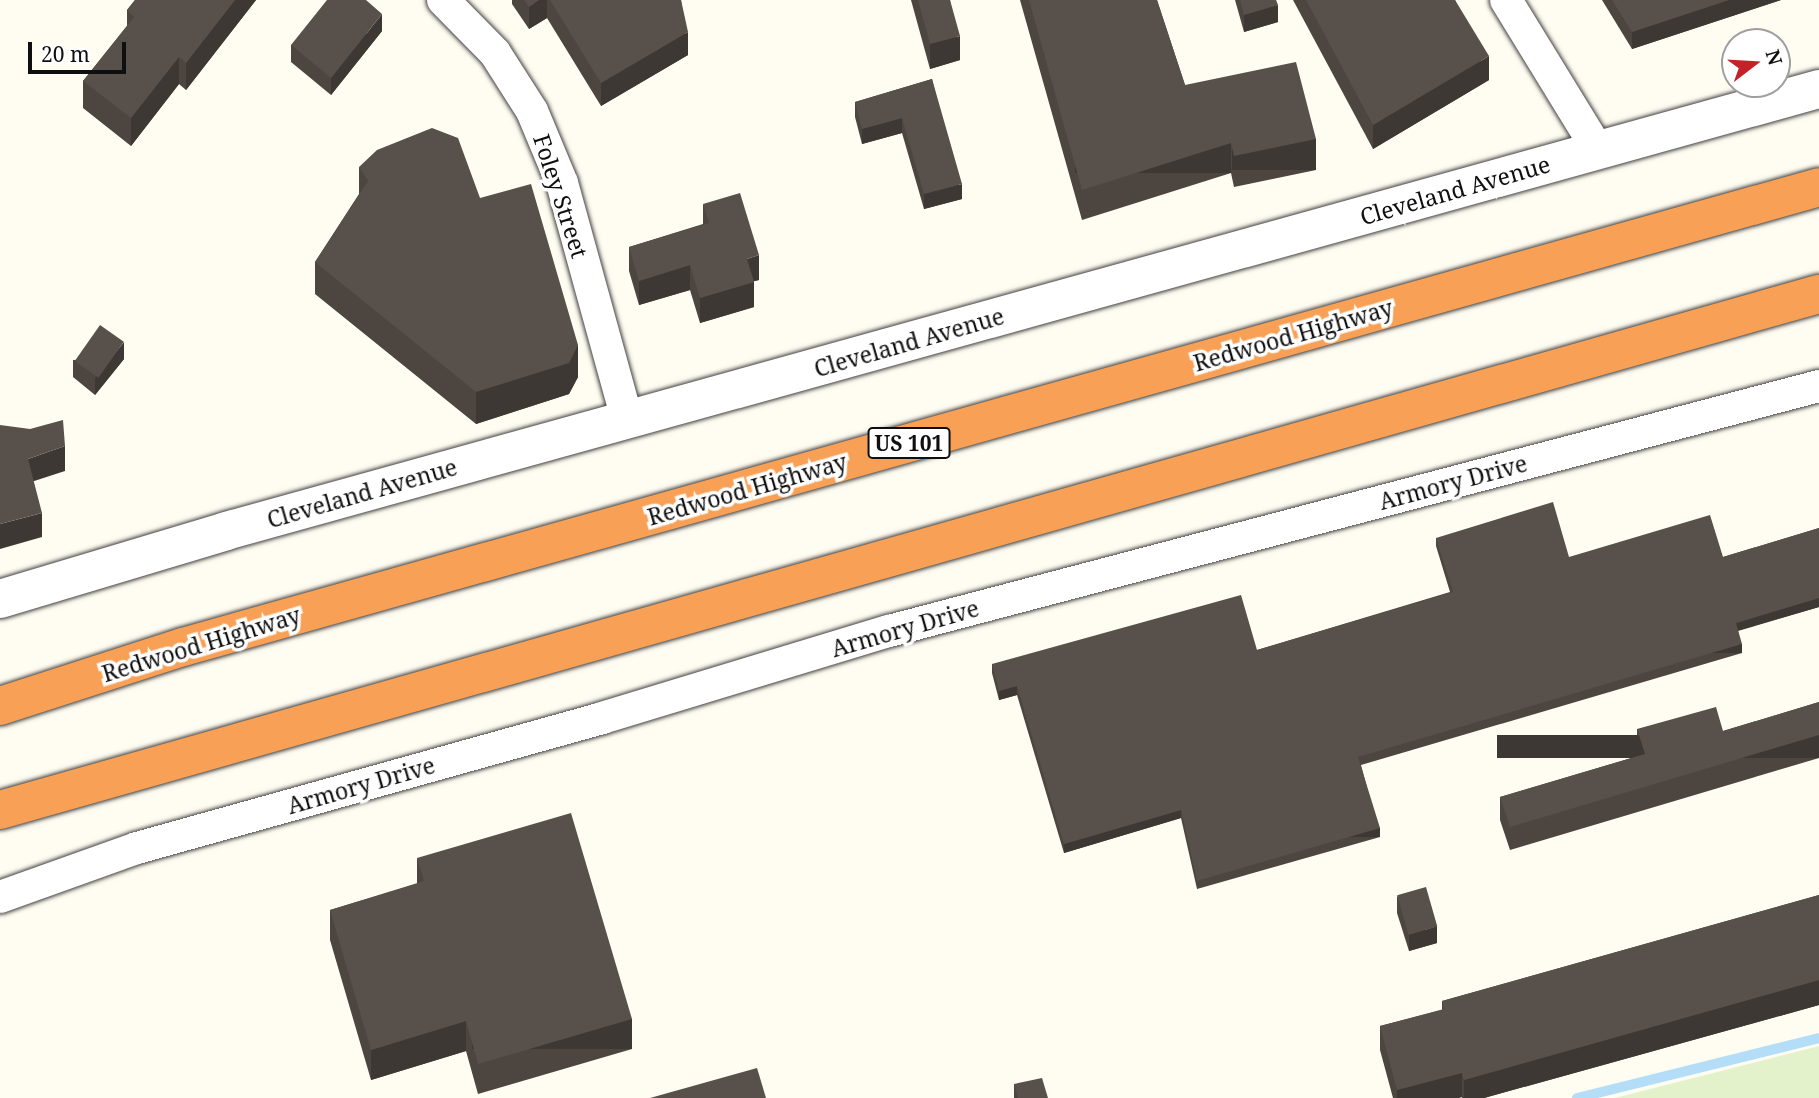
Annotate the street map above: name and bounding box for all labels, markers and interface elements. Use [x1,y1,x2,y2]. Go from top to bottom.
scale bar [32,28,130,72]
north arrow [1721,28,1791,98]
text: 20 m [41,40,90,68]
text: N [1760,46,1789,68]
street label: Foley Street [528,131,594,261]
street label: Cleveland Avenue [1357,150,1553,230]
street label: Redwood Highway [1190,293,1396,377]
street label: Cleveland Avenue [811,302,1007,382]
road number: US 101 [867,426,951,460]
street label: Redwood Highway [644,447,850,531]
street label: Armory Drive [1376,449,1530,515]
street label: Cleveland Avenue [264,453,460,533]
street label: Armory Drive [828,594,982,662]
street label: Redwood Highway [99,601,303,687]
street label: Armory Drive [284,751,438,819]

